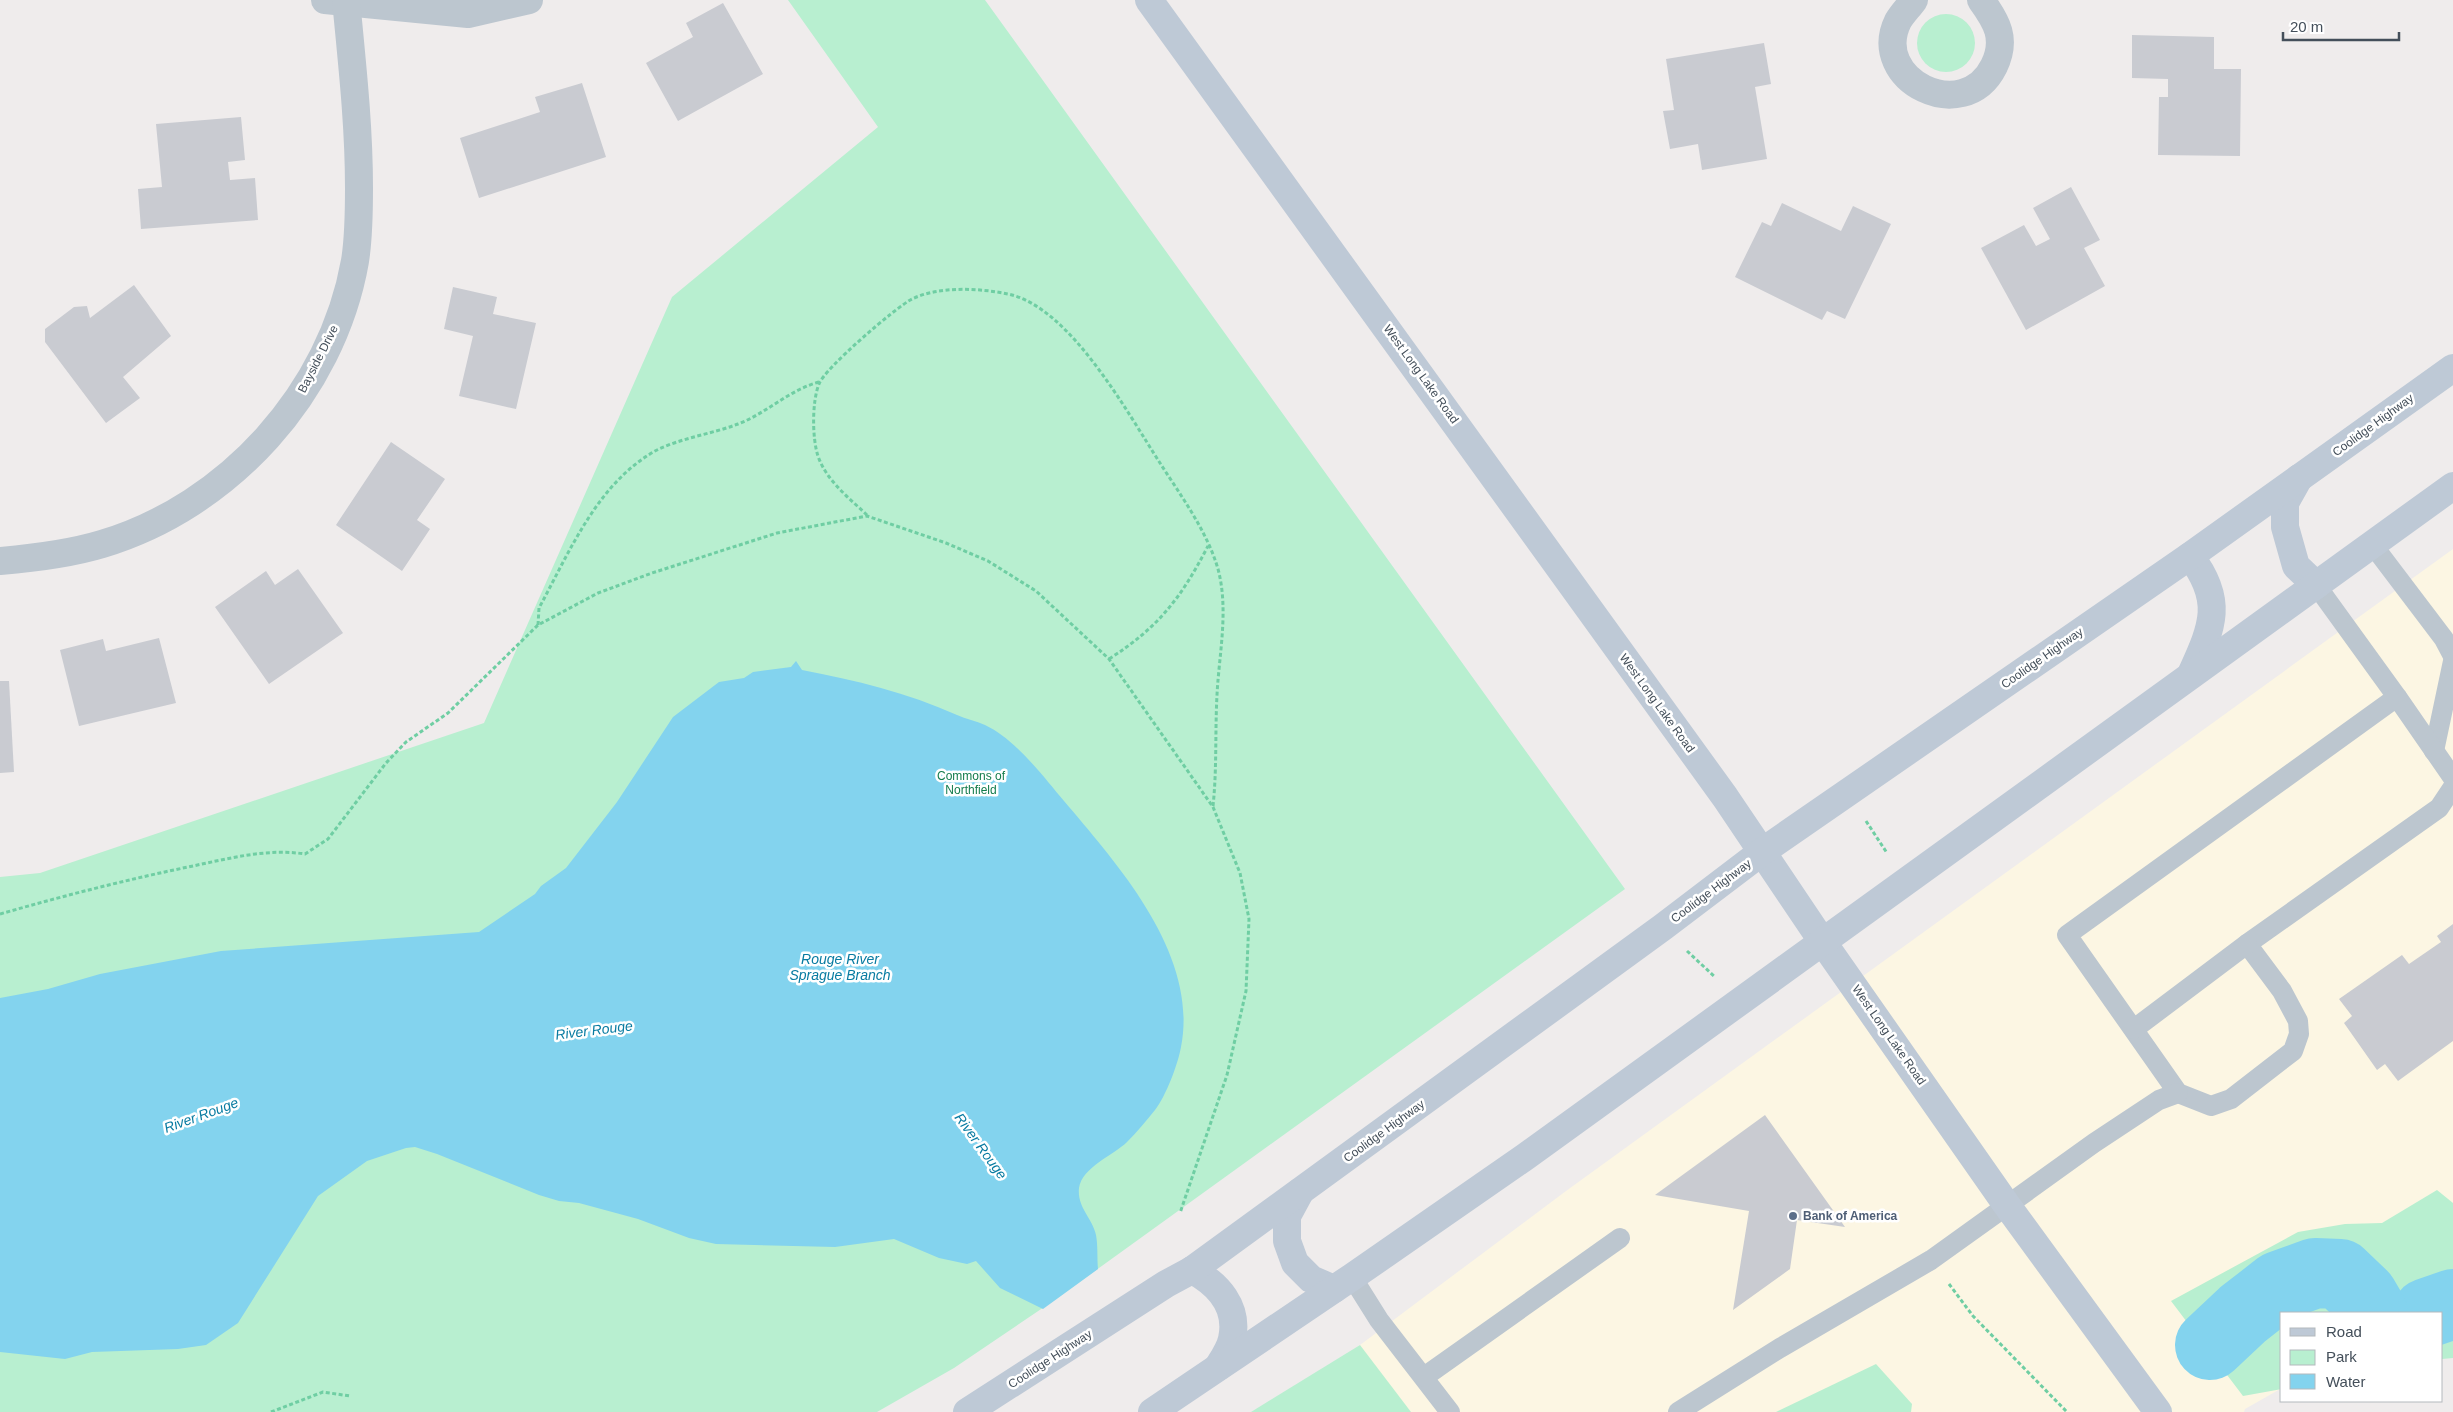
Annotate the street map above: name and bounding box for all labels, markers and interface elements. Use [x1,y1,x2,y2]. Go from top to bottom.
scale bar [2283,10,2399,42]
text: 20 m [2290,18,2323,35]
street label: West Long Lake Road [1381,322,1461,426]
street label: Bayside Drive [295,323,341,395]
street label: Coolidge Highway [2330,391,2416,459]
street label: Coolidge Highway [1998,625,2086,691]
street label: West Long Lake Road [1617,651,1697,755]
park label: Commons of Northfield [937,769,1006,797]
street label: Coolidge Highway [1668,856,1754,926]
water label: Rouge River Sprague Branch [789,951,891,983]
street label: West Long Lake Road [1849,982,1929,1088]
water label: River Rouge [554,1017,634,1043]
water label: River Rouge [162,1094,240,1136]
street label: Coolidge Highway [1341,1097,1427,1165]
water label: River Rouge [952,1110,1010,1182]
place label: Bank of America [1803,1209,1898,1223]
marker: Bank of America [1787,1210,1799,1222]
legend [2280,1312,2443,1402]
text: Road [2326,1323,2362,1340]
street label: Coolidge Highway [1006,1327,1094,1391]
text: Park [2326,1348,2357,1365]
text: Water [2326,1373,2365,1390]

